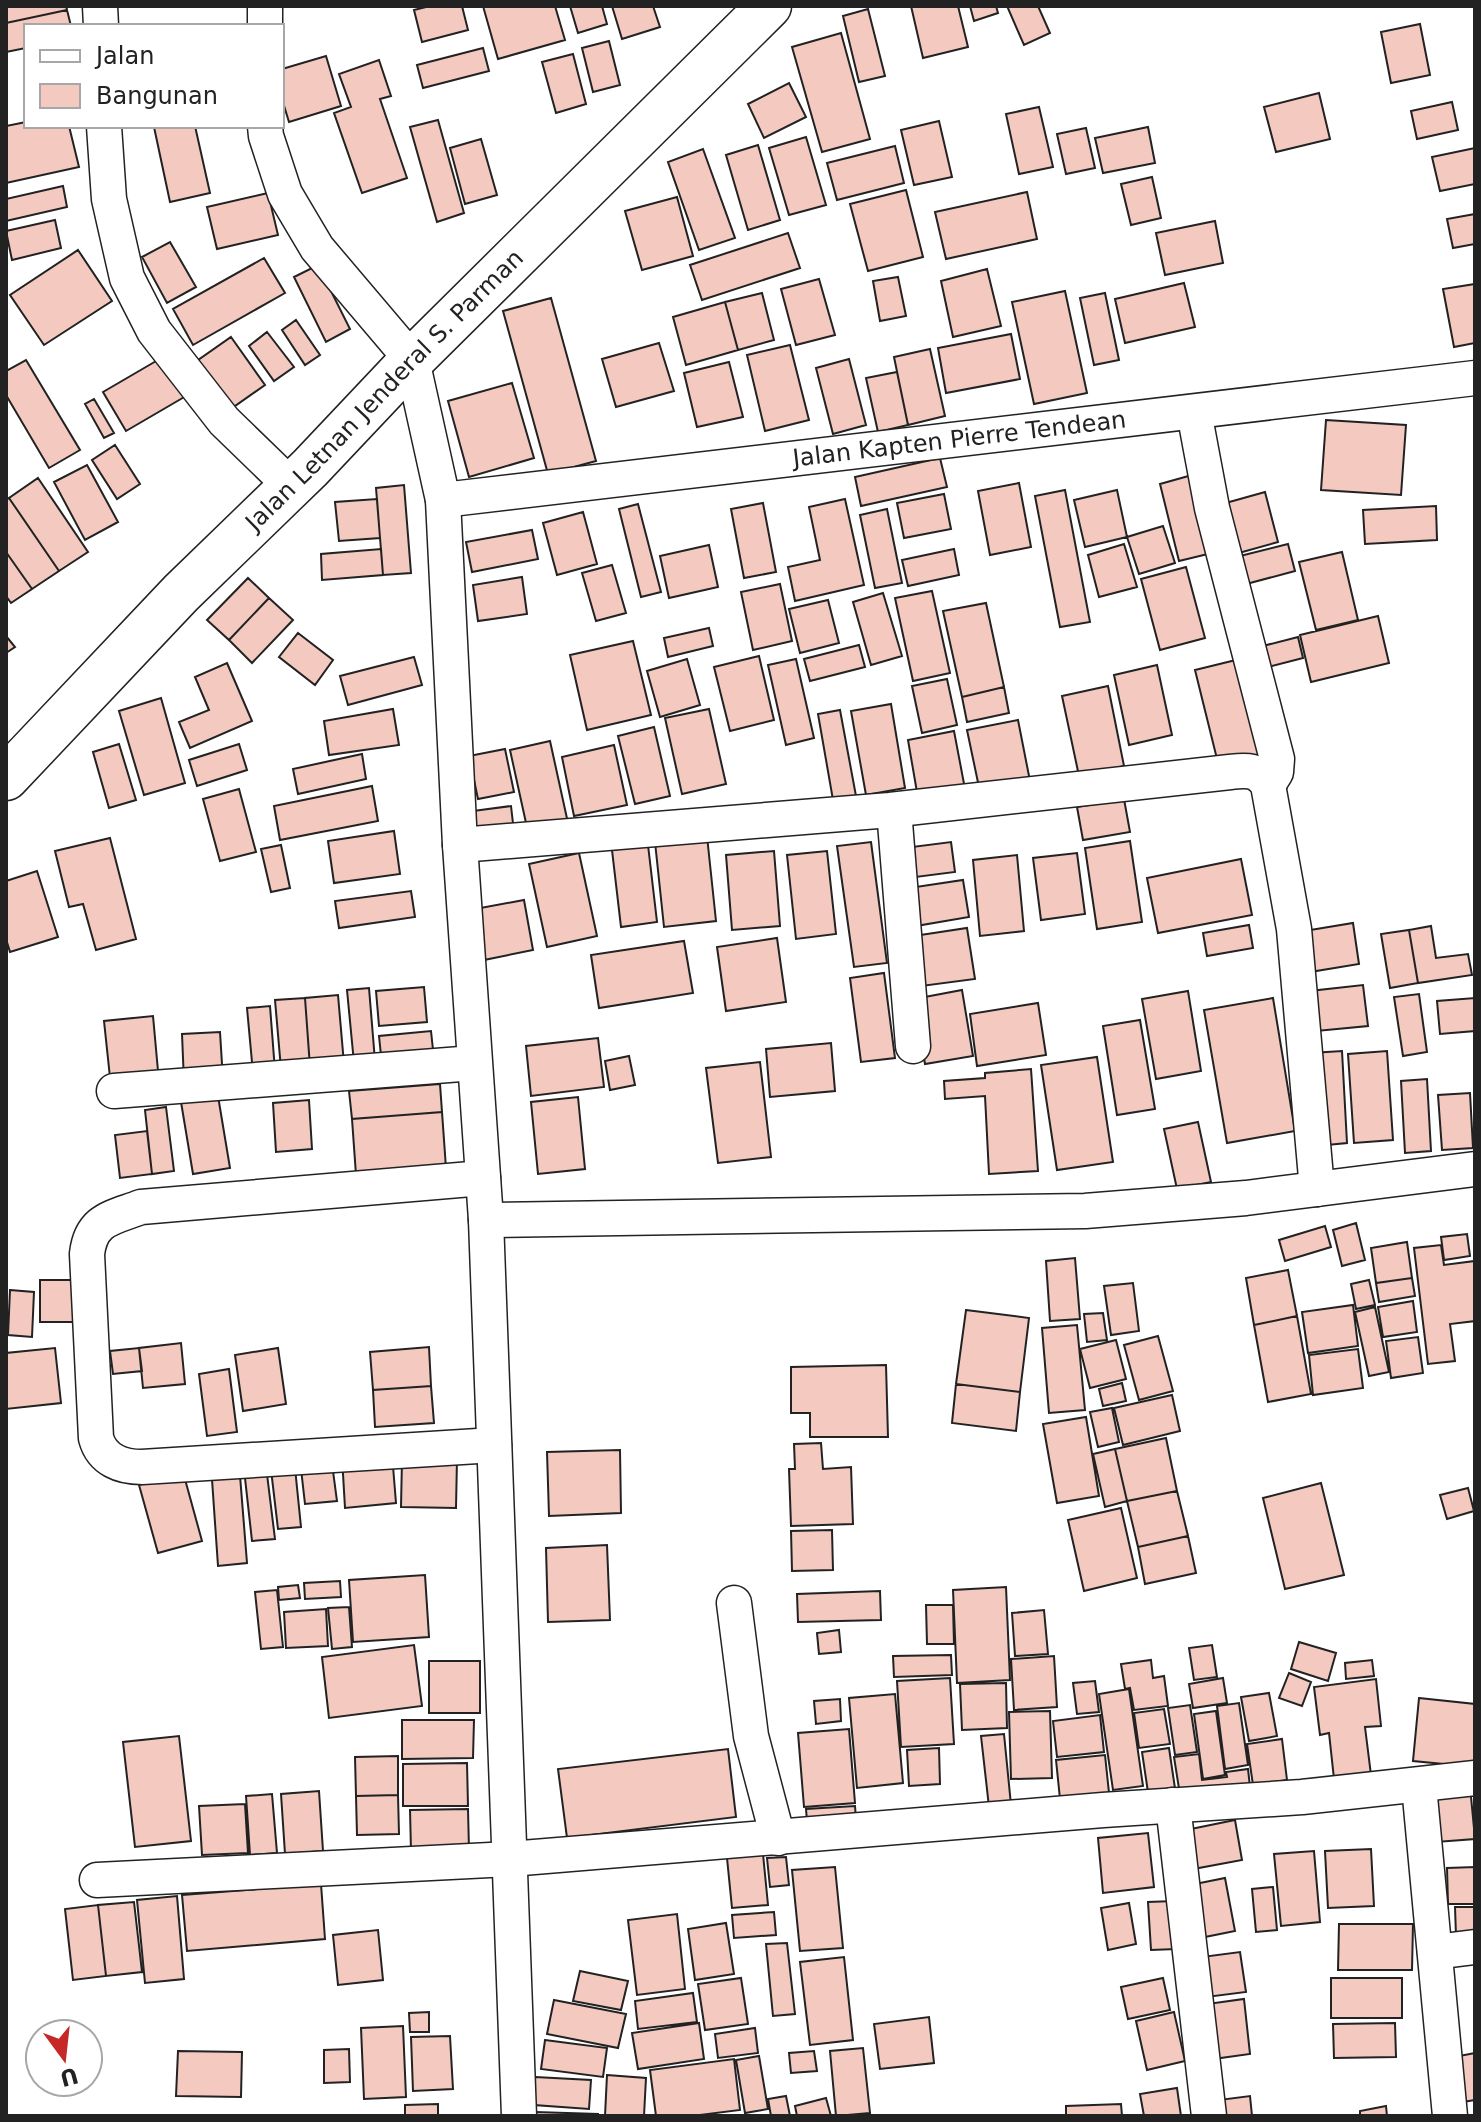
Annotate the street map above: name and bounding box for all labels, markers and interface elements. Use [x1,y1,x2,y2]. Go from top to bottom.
legend [24,24,284,128]
text: Jalan [94,42,154,70]
text: Bangunan [96,82,218,110]
street label: Jalan Letnan Jenderal S. Parman [239,244,529,538]
street label: Jalan Kapten Pierre Tendean [789,405,1128,473]
north arrow [24,2018,104,2098]
text: U [57,2062,81,2091]

